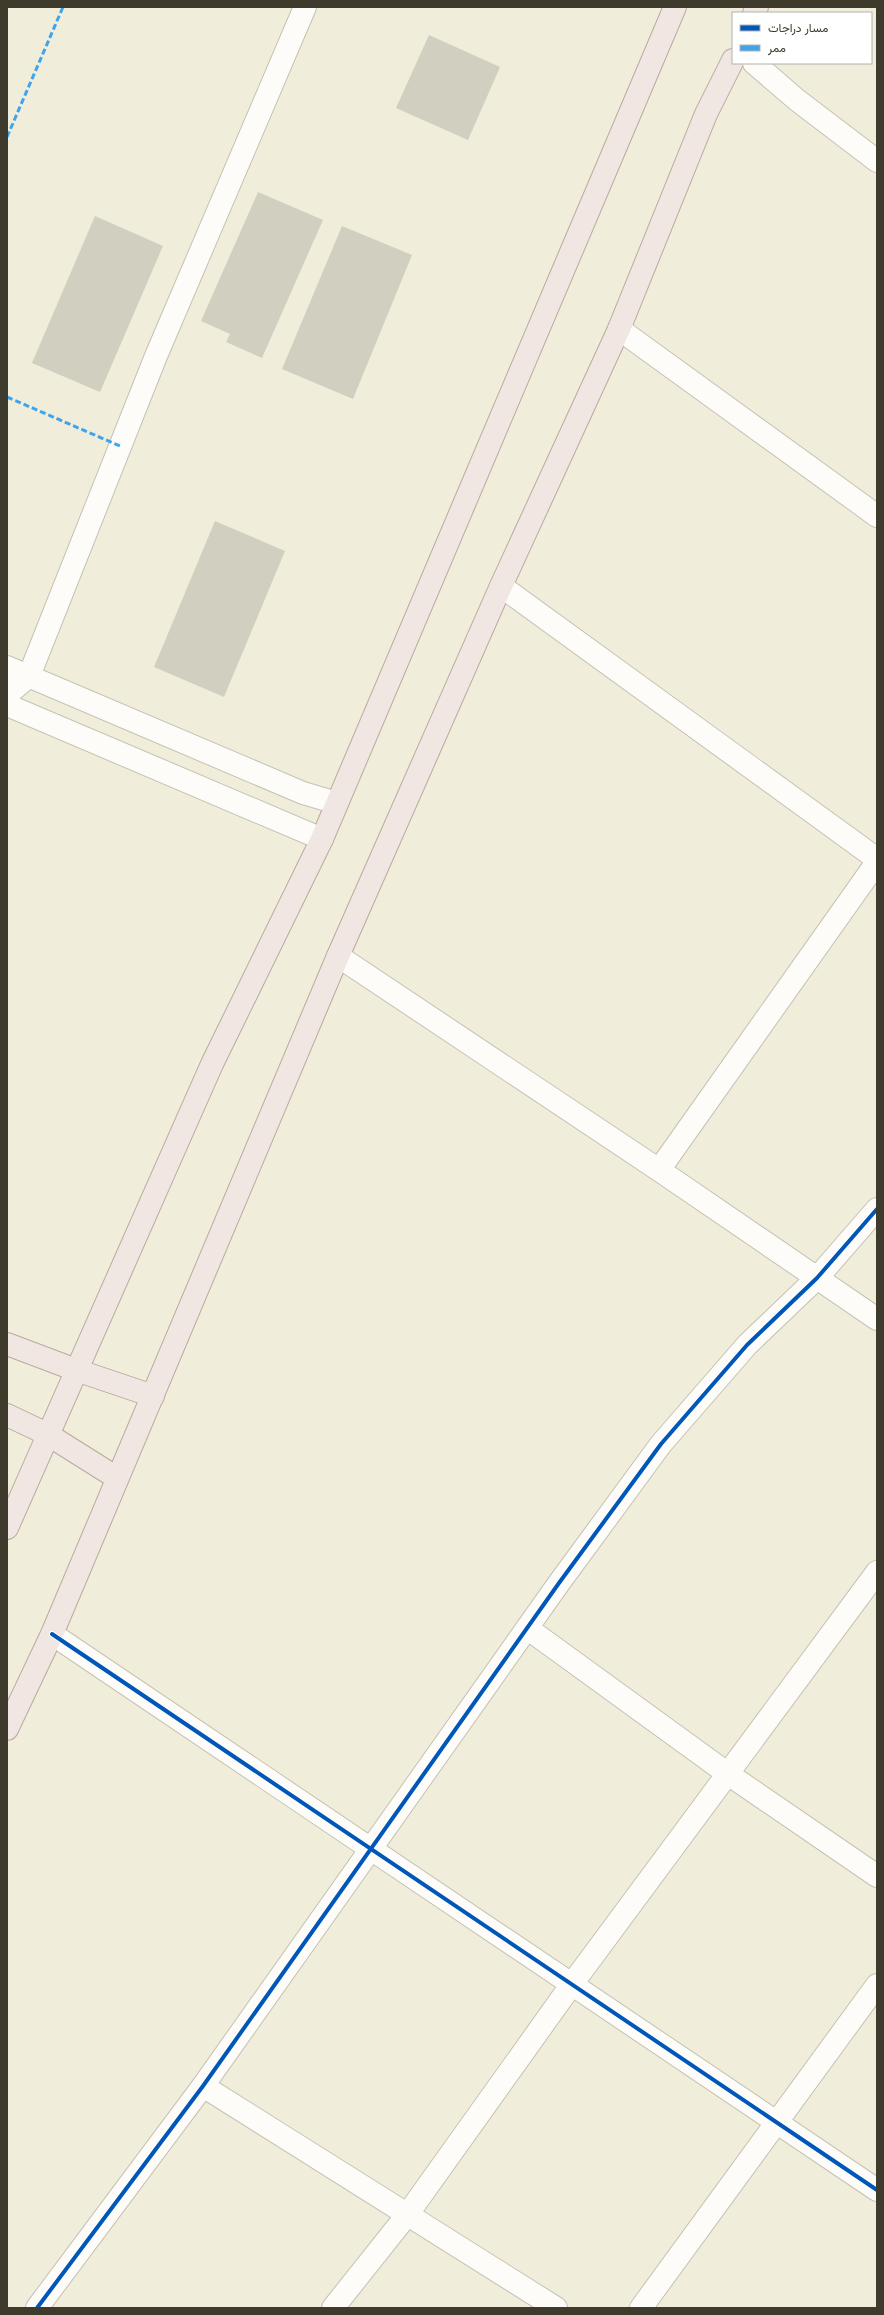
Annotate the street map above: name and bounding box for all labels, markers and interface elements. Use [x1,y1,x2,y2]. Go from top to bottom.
legend [732,12,872,64]
text: مسار دراجات [768,20,829,38]
text: ممر [767,40,786,58]

